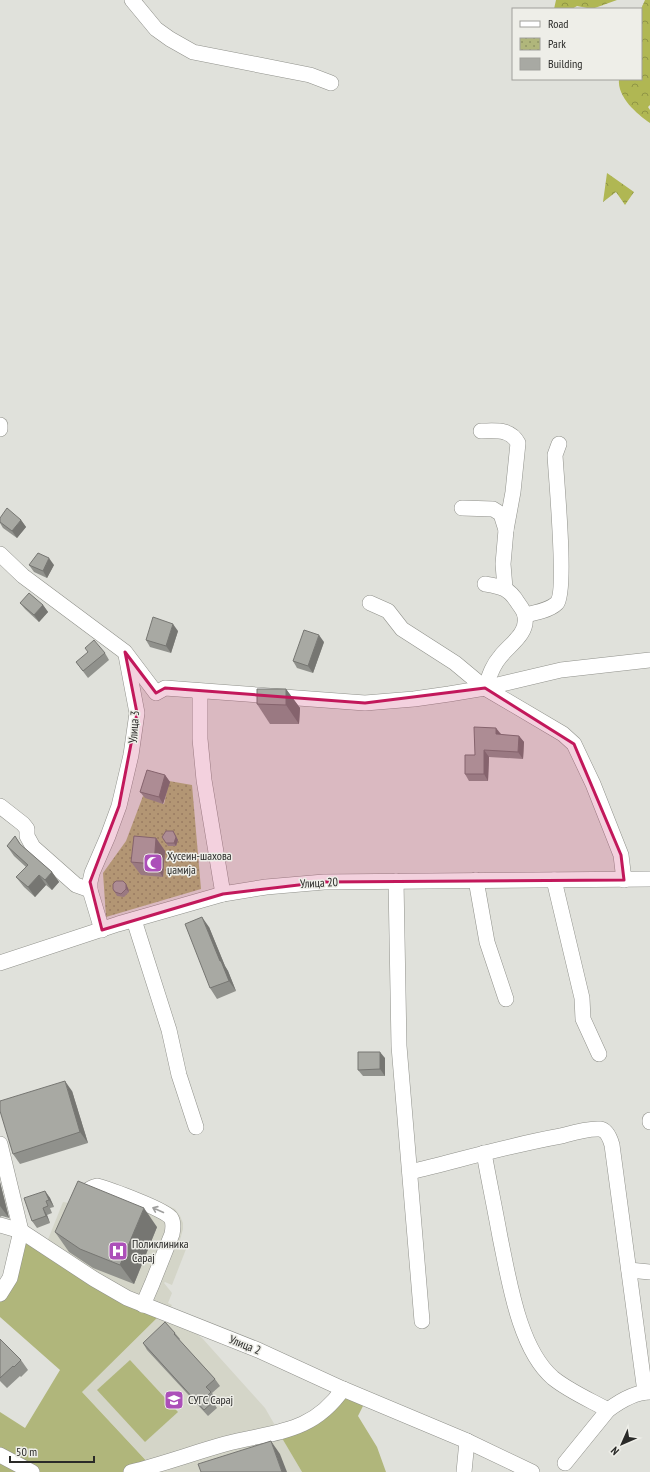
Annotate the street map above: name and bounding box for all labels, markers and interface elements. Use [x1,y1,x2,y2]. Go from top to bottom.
legend [512,8,642,80]
text: Road [548,16,568,31]
text: Park [548,36,566,51]
text: Building [548,56,583,71]
street label: Улица 3 [125,710,142,744]
place label: Хусеин-шахова џамија [167,848,232,877]
mosque icon: Хусеин-шахова џамија [142,852,164,874]
street label: Улица 20 [300,874,338,891]
one-way arrow [152,1206,164,1213]
place label: Поликлиника Сарај [132,1236,189,1265]
hospital icon: Поликлиника Сарај [107,1240,129,1262]
street label: Улица 2 [227,1331,263,1358]
school or university icon: СУГС Сарај [163,1389,185,1411]
place label: СУГС Сарај [188,1392,233,1407]
north arrow [602,1424,642,1464]
scale bar [10,1438,94,1464]
text: 50 m [16,1444,37,1459]
text: N [608,1444,622,1458]

